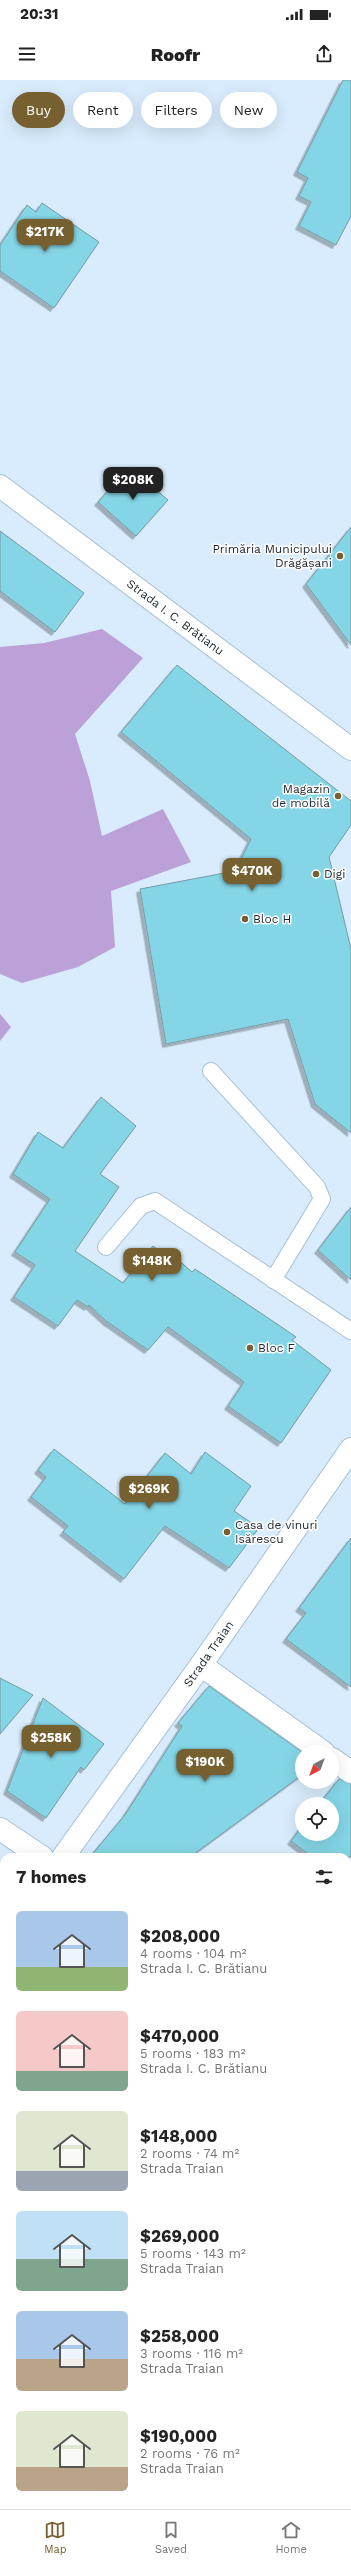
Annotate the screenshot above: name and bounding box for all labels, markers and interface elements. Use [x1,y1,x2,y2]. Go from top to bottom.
text: 20:31 [20,5,59,23]
icon: menu [16,43,38,65]
icon: share [313,43,335,65]
text: Roofr [151,44,200,65]
chip: Buy [12,92,65,128]
chip: Rent [73,92,133,128]
chip: Filters [141,92,212,128]
chip: New [220,92,277,128]
pin: $217K [17,219,73,253]
text: $217K [26,224,64,239]
pin: $208K [105,467,161,501]
text: $208K [112,472,154,487]
place label: Primăria Municipului Drăgășani [212,542,332,570]
marker: Primăria Municipului Drăgășani [335,551,345,561]
street label: Strada I. C. Brătianu [124,576,227,658]
place label: Magazin de mobilă [272,782,330,810]
marker: Magazin de mobilă [333,791,343,801]
pin: $470K [224,858,280,892]
text: $470K [231,863,273,878]
place label: Digi [324,867,345,881]
marker: Digi [311,869,321,879]
place label: Bloc H [253,912,291,926]
marker: Bloc H [240,914,250,924]
pin: $148K [124,1248,180,1282]
text: $148K [132,1253,172,1268]
place label: Bloc F [258,1341,295,1355]
marker: Bloc F [245,1343,255,1353]
pin: $269K [121,1476,177,1510]
text: $269K [128,1481,170,1496]
place label: Casa de vinuri Isărescu [235,1518,318,1546]
marker: Casa de vinuri Isărescu [222,1527,232,1537]
street label: Strada Traian [181,1618,237,1690]
pin: $258K [23,1725,79,1759]
text: $258K [31,1730,71,1745]
north arrow [295,1745,339,1789]
map controls [295,1745,339,1841]
pin: $190K [177,1749,233,1783]
text: $190K [185,1754,225,1769]
button: locate [295,1797,339,1841]
icon: filters [313,1866,335,1888]
text: 7 homes [16,1867,86,1887]
text: $208,000 [140,1926,220,1946]
icon: home [48,1927,96,1975]
text: 4 rooms · 104 m² [140,1946,247,1961]
text: Strada I. C. Brătianu [140,1961,267,1976]
text: $470,000 [140,2026,219,2046]
icon: home [48,2027,96,2075]
text: 5 rooms · 183 m² [140,2046,245,2061]
text: Strada I. C. Brătianu [140,2061,267,2076]
text: $148,000 [140,2126,217,2146]
icon: home [48,2127,96,2175]
text: 2 rooms · 74 m² [140,2146,239,2161]
text: Strada Traian [140,2161,224,2176]
text: $269,000 [140,2226,220,2246]
icon: home [48,2227,96,2275]
text: 5 rooms · 143 m² [140,2246,246,2261]
text: Strada Traian [140,2261,224,2276]
text: $258,000 [140,2326,219,2346]
icon: home [48,2327,96,2375]
text: 3 rooms · 116 m² [140,2346,243,2361]
text: Strada Traian [140,2361,224,2376]
text: $190,000 [140,2426,217,2446]
icon: home [48,2427,96,2475]
text: 2 rooms · 76 m² [140,2446,240,2461]
text: Strada Traian [140,2461,224,2476]
tab: Map [44,2519,67,2556]
tab: Saved [155,2519,187,2556]
tab: Home [275,2519,307,2556]

